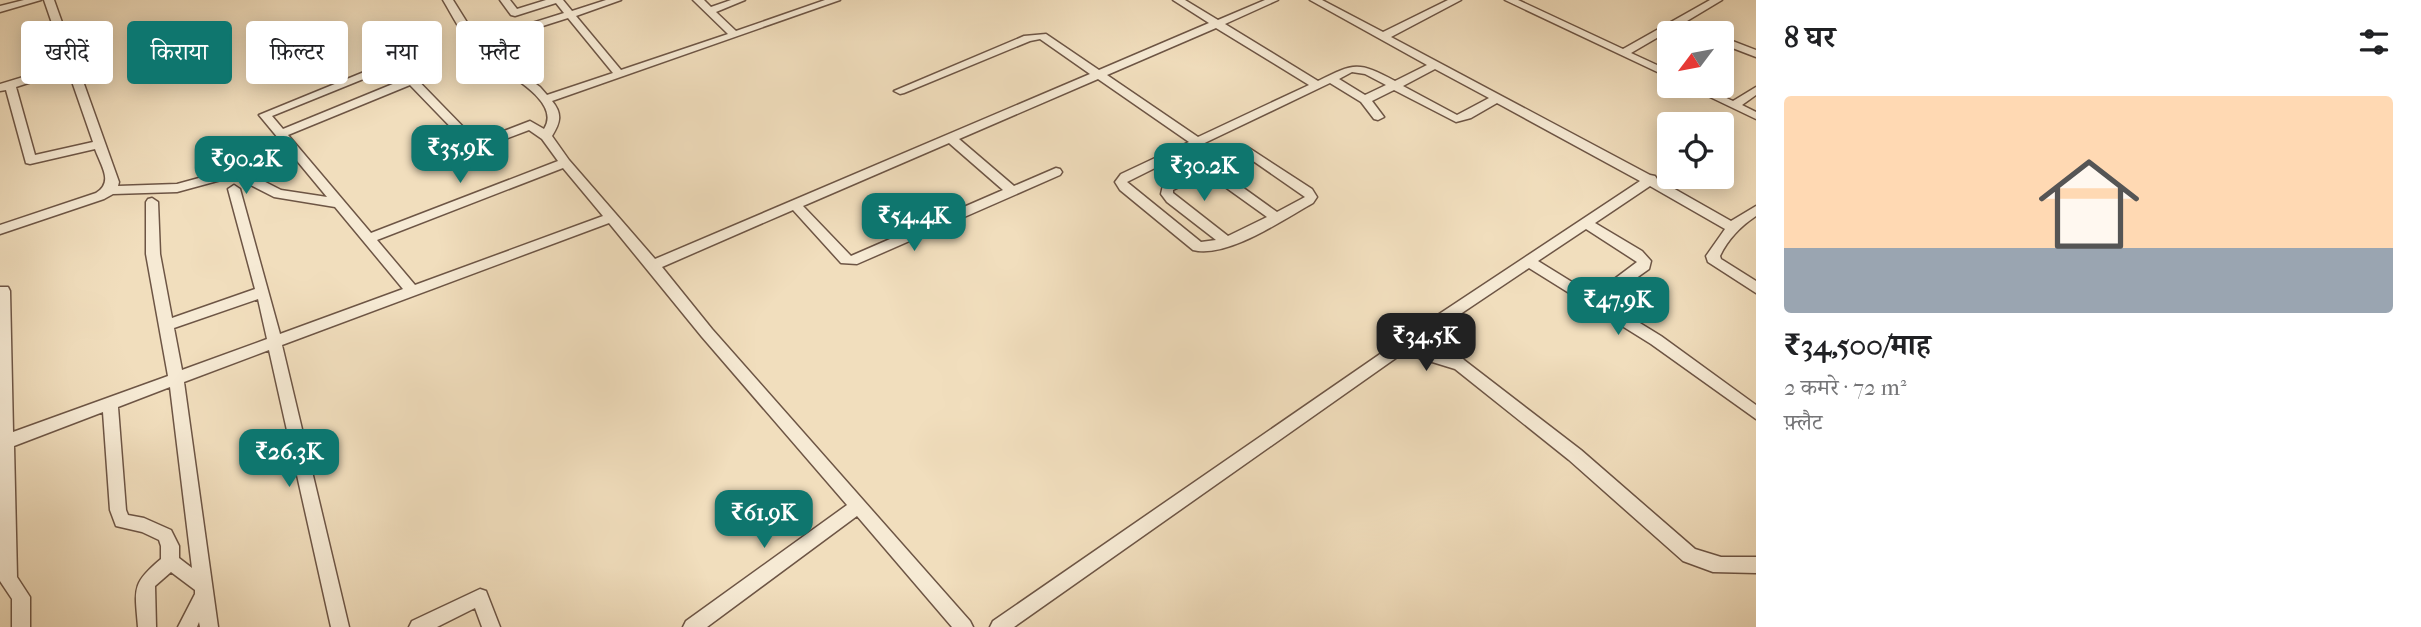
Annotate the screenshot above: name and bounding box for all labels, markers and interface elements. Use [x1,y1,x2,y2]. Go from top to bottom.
text: 8 घर [1784,20,1835,55]
chip: खरीदें [21,21,113,84]
chip: किराया [127,21,232,84]
chip: फ़िल्टर [246,21,348,84]
chip: नया [362,21,442,84]
chip: फ़्लैट [456,21,544,84]
north arrow [1657,21,1734,98]
map controls [1657,21,1734,189]
icon: filters [2355,23,2393,61]
button: locate [1657,112,1734,189]
pin: ₹35.9K [403,125,517,185]
text: ₹35.9K [427,134,493,161]
pin: ₹90.2K [189,136,303,196]
icon: home [2026,141,2152,267]
pin: ₹30.2K [1147,144,1261,203]
text: ₹90.2K [211,145,281,172]
text: ₹30.2K [1170,152,1238,179]
pin: ₹54.4K [857,194,971,253]
text: ₹54.4K [878,202,950,229]
pin: ₹47.9K [1561,278,1675,337]
text: ₹47.9K [1583,286,1653,313]
pin: ₹34.5K [1369,314,1483,373]
text: ₹34.5K [1393,322,1459,349]
text: ₹34,500/माह [1784,328,1931,363]
text: 2 कमरे · 72 m² [1784,374,1906,401]
text: फ़्लैट [1784,409,1822,436]
pin: ₹26.3K [232,430,346,489]
text: ₹26.3K [255,438,323,465]
pin: ₹61.9K [707,490,821,550]
text: ₹61.9K [731,499,797,526]

